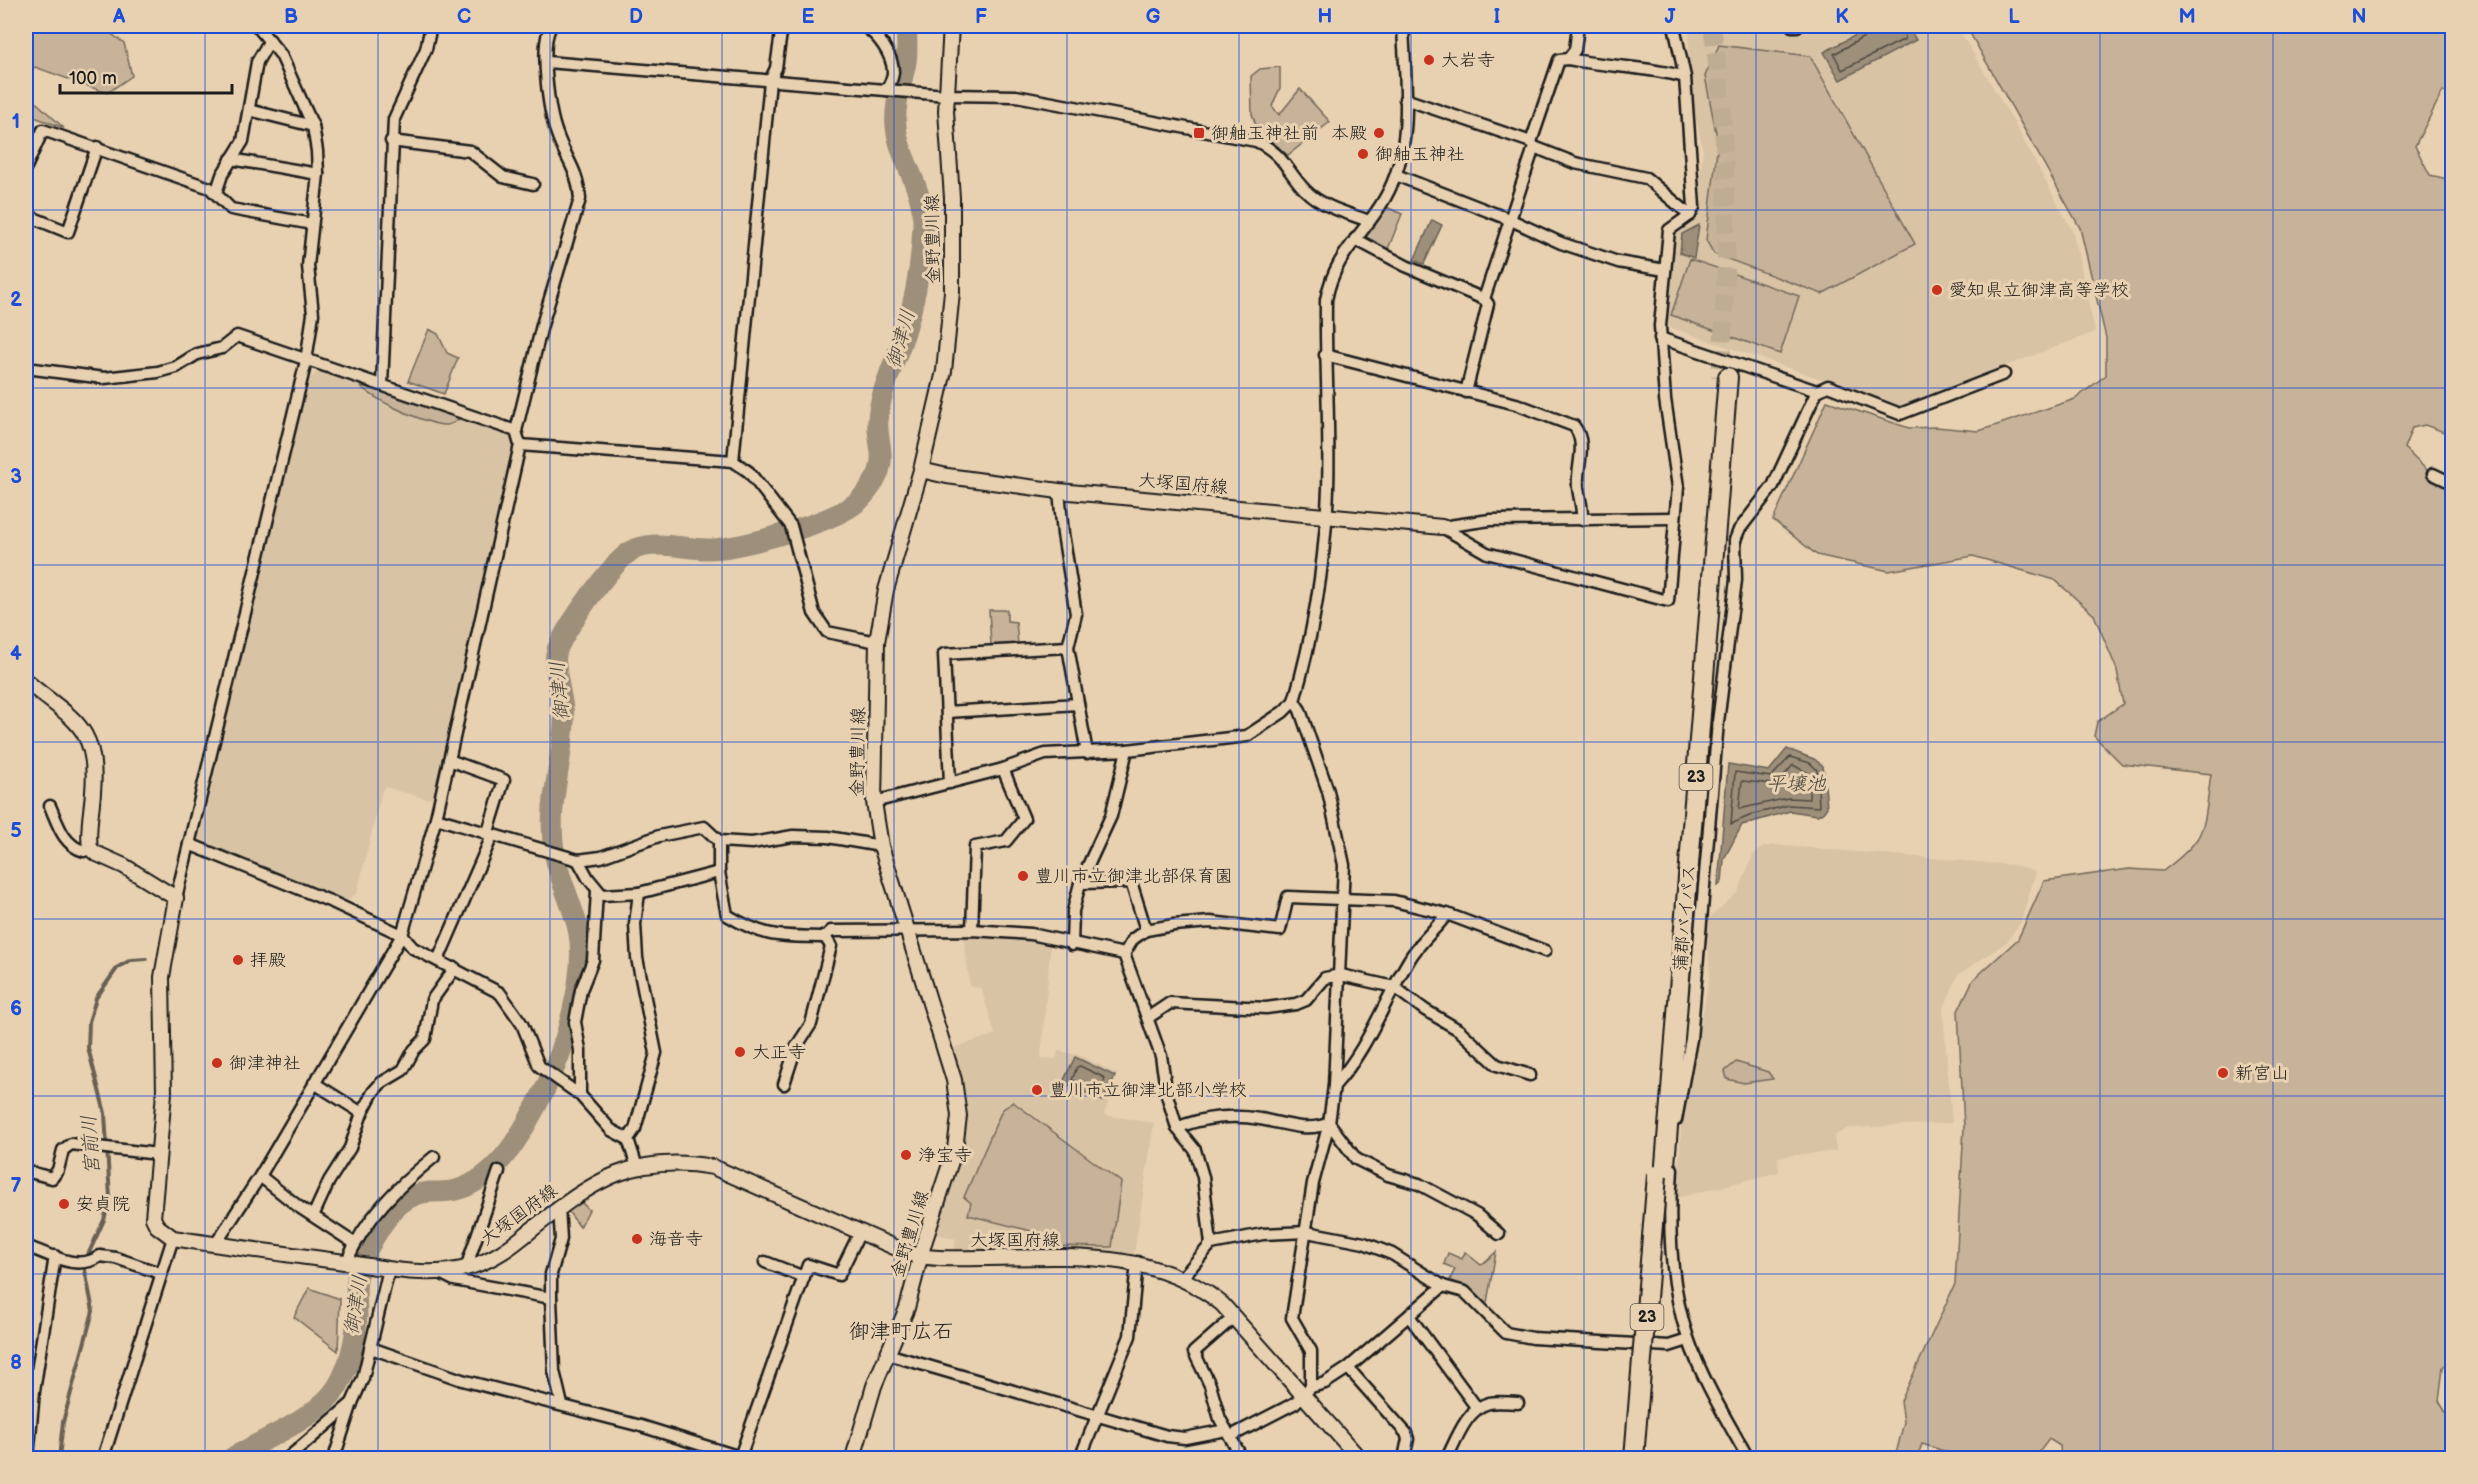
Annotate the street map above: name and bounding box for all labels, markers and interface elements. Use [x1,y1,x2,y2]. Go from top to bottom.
text: A [112,5,126,29]
text: B [284,5,298,29]
text: C [457,5,471,29]
text: D [629,5,643,29]
text: E [802,5,815,29]
text: F [975,5,987,29]
text: G [1146,5,1161,29]
text: H [1318,5,1332,29]
text: I [1494,5,1500,29]
text: J [1665,5,1677,29]
text: K [1835,5,1849,29]
text: L [2008,5,2020,29]
text: M [2178,5,2196,29]
text: N [2351,5,2367,29]
place label: 大岩寺 [1441,50,1495,71]
marker: 大岩寺 [1422,53,1436,67]
scale bar [60,57,232,95]
text: 100 m [69,68,117,89]
text: 1 [12,110,20,134]
place label: 御舳玉神社前 [1211,123,1319,144]
place label: 本殿 [1331,123,1367,144]
marker: 御舳玉神社前 [1192,126,1206,140]
marker: 本殿 [1372,126,1386,140]
place label: 御舳玉神社 [1375,144,1465,165]
marker: 御舳玉神社 [1356,147,1370,161]
street label: 金野豊川線 [922,194,944,284]
place label: 愛知県立御津高等学校 [1949,280,2129,301]
marker: 愛知県立御津高等学校 [1930,283,1944,297]
text: 2 [10,288,22,312]
water label: 御津川 [882,307,920,371]
text: 3 [10,465,22,489]
street label: 大塚国府線 [1137,470,1229,498]
text: 4 [10,642,22,666]
water label: 御津川 [545,660,575,722]
street label: 金野豊川線 [847,707,869,797]
road number: 23 [1680,764,1712,790]
water label: 平壌池 [1766,772,1827,796]
text: 5 [10,819,22,843]
street label: 蒲郡バイパス [1670,863,1700,973]
place label: 豊川市立御津北部保育園 [1035,866,1233,887]
marker: 豊川市立御津北部保育園 [1016,869,1030,883]
place label: 拝殿 [250,950,286,971]
marker: 拝殿 [231,953,245,967]
text: 6 [10,997,22,1021]
place label: 大正寺 [752,1042,806,1063]
marker: 大正寺 [733,1045,747,1059]
place label: 御津神社 [229,1053,301,1074]
marker: 御津神社 [210,1056,224,1070]
place label: 新宮山 [2235,1063,2289,1084]
marker: 新宮山 [2216,1066,2230,1080]
place label: 豊川市立御津北部小学校 [1049,1080,1247,1101]
marker: 豊川市立御津北部小学校 [1030,1083,1044,1097]
water label: 宮前川 [77,1114,105,1176]
place label: 浄宝寺 [918,1145,972,1166]
marker: 浄宝寺 [899,1148,913,1162]
text: 7 [10,1174,22,1198]
street label: 大塚国府線 [476,1180,562,1250]
street label: 金野豊川線 [887,1188,933,1280]
place label: 安貞院 [76,1194,130,1215]
marker: 安貞院 [57,1197,71,1211]
place label: 海音寺 [649,1229,703,1250]
street label: 大塚国府線 [970,1230,1060,1251]
marker: 海音寺 [630,1232,644,1246]
water label: 御津川 [339,1273,373,1337]
road number: 23 [1630,1304,1664,1330]
district label: 御津町広石 [849,1319,954,1344]
text: 8 [10,1351,22,1375]

